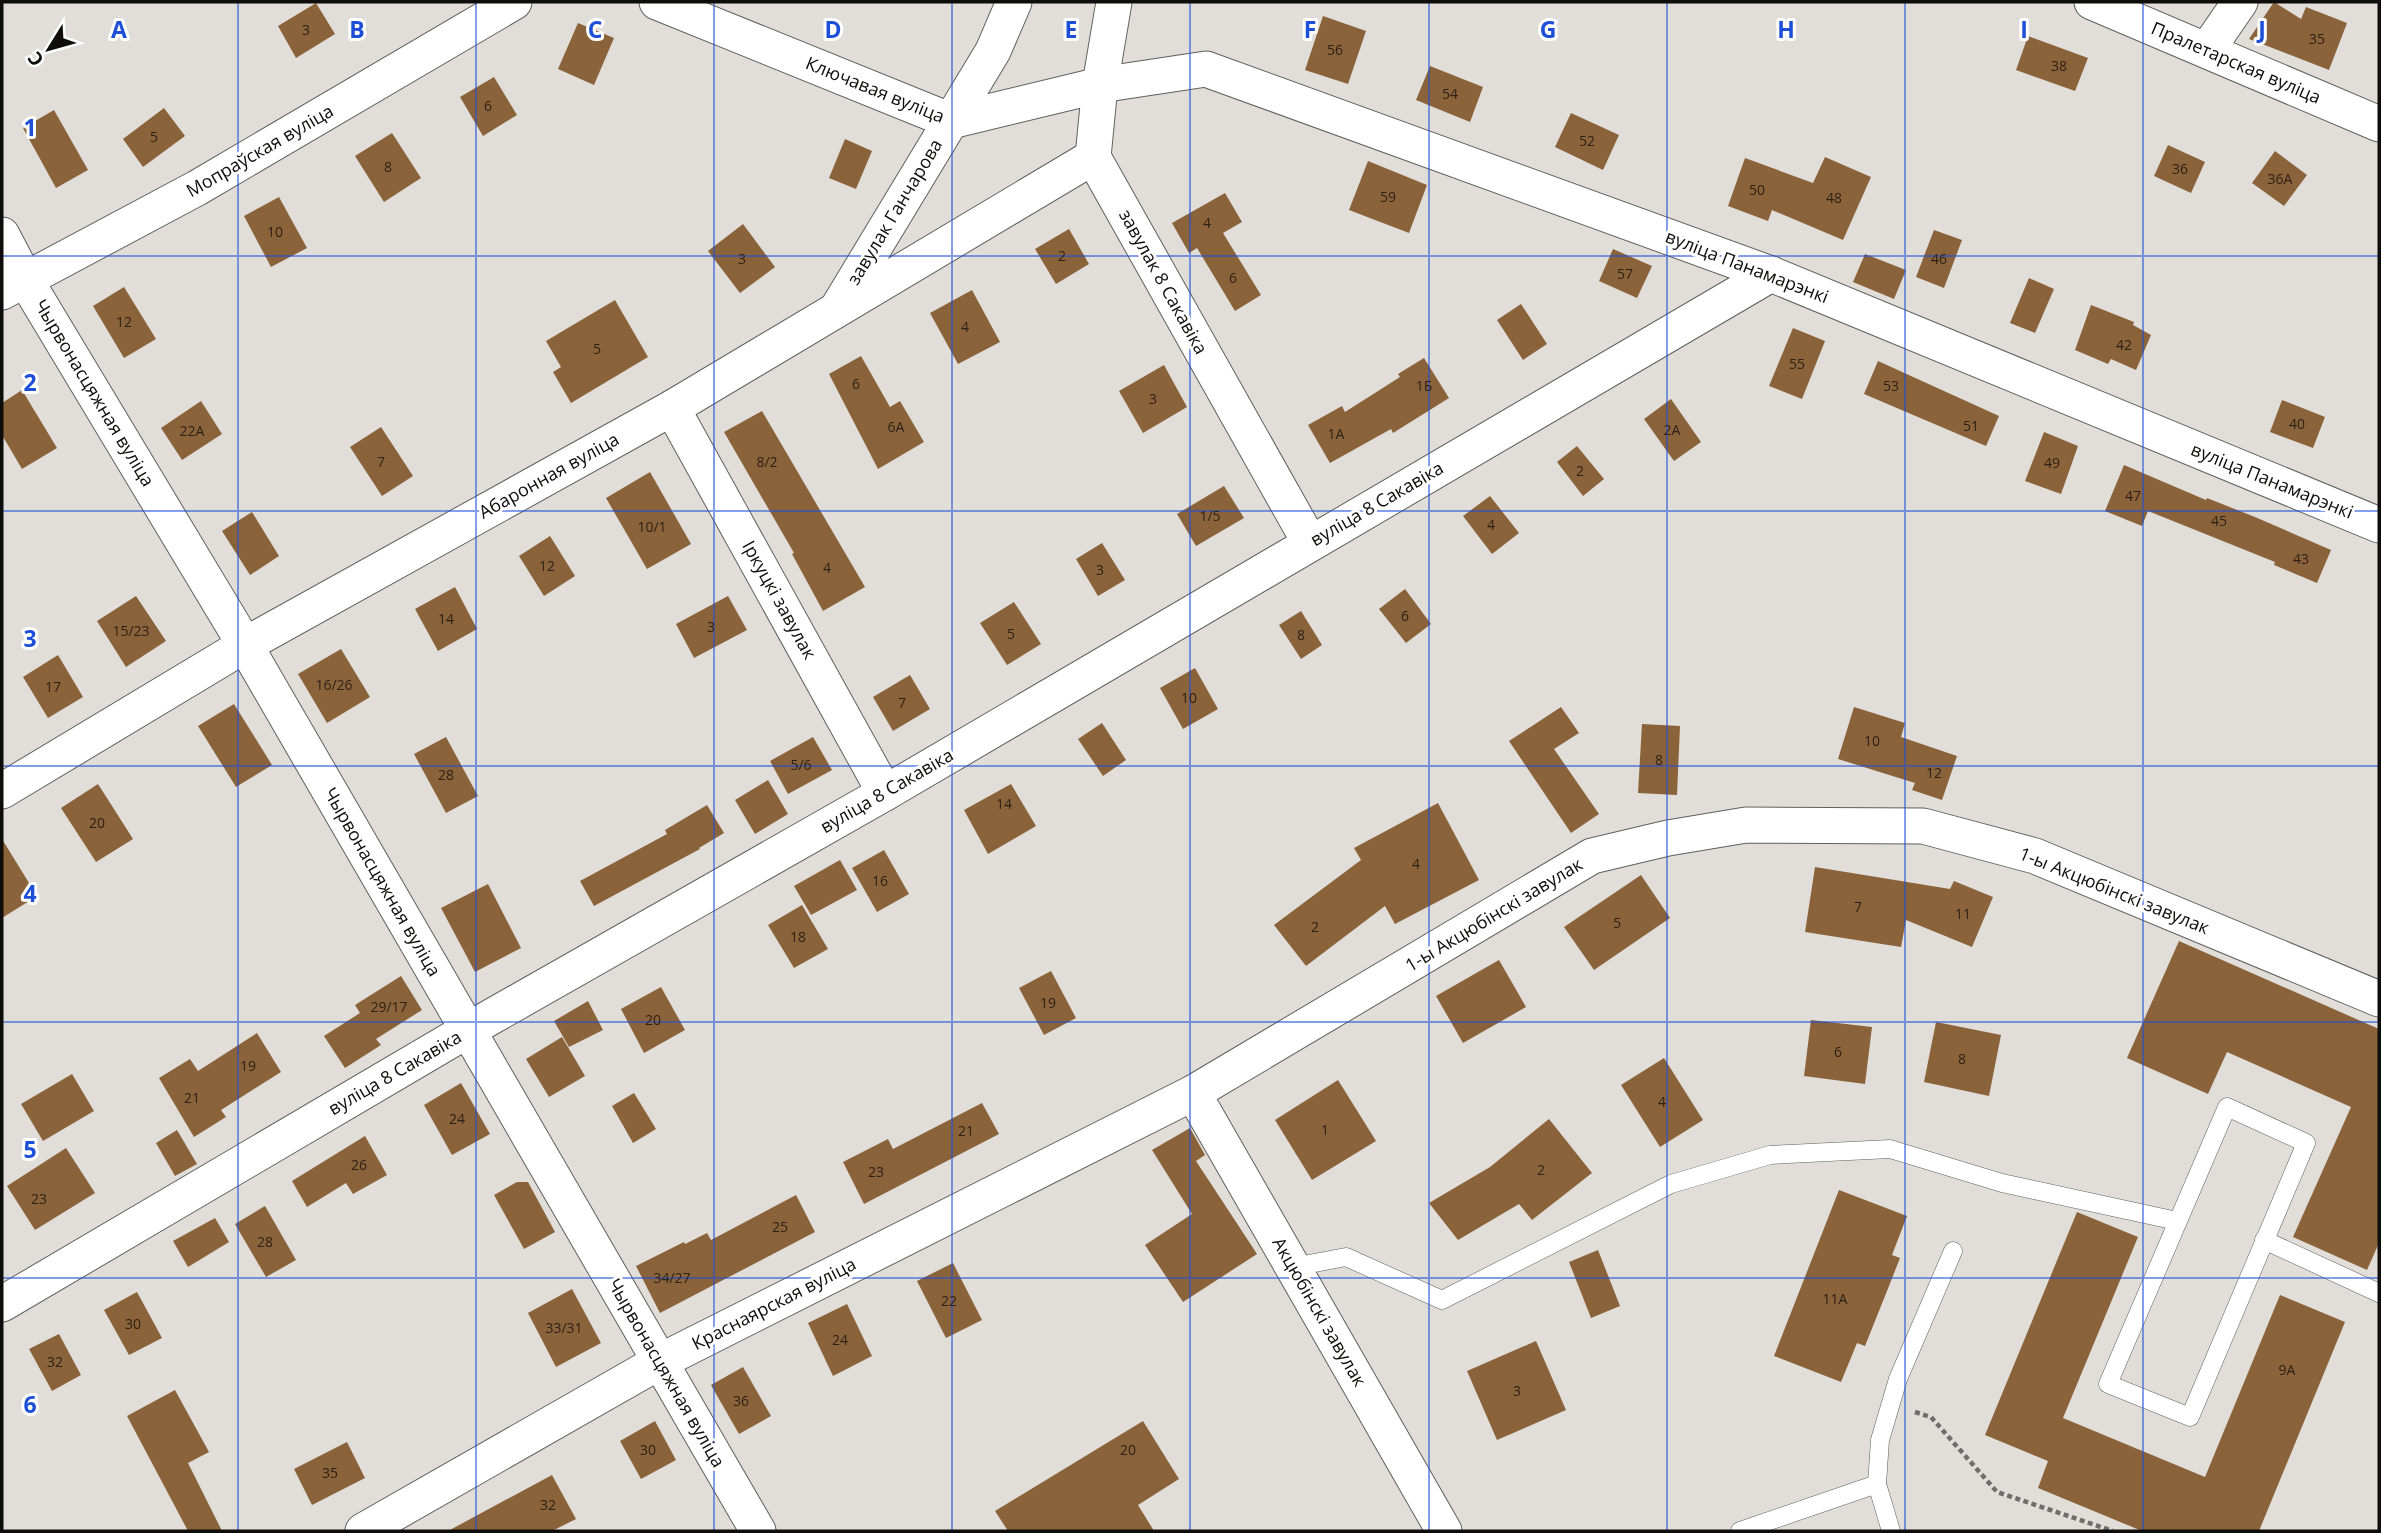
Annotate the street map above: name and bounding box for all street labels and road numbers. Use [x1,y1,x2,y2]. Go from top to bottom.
street label: Пралетарская вуліца [2148,15,2325,109]
street label: Ключавая вуліца [802,50,948,128]
street label: Мопраўская вуліца [182,98,337,202]
street label: завулак Ганчарова [841,134,947,289]
street label: завулак 8 Сакавіка [1114,205,1214,358]
street label: вуліца Панамарэнкі [1662,224,1832,308]
street label: Чырвонасцяжная вуліца [29,294,160,491]
street label: Абаронная вуліца [474,427,623,524]
street label: вуліца Панамарэнкі [2188,437,2357,524]
street label: вуліца 8 Сакавіка [1306,455,1447,551]
street label: Іркуцкі завулак [737,536,823,664]
street label: вуліца 8 Сакавіка [816,742,957,838]
street label: Чырвонасцяжная вуліца [319,783,447,980]
street label: 1-ы Акцюбінскі завулак [2016,841,2214,939]
street label: 1-ы Акцюбінскі завулак [1400,851,1587,977]
street label: вуліца 8 Сакавіка [324,1024,465,1120]
street label: Акцюбінскі завулак [1267,1233,1373,1391]
street label: Краснаярская вуліца [687,1251,860,1355]
street label: Чырвонасцяжная вуліца [603,1274,731,1471]

